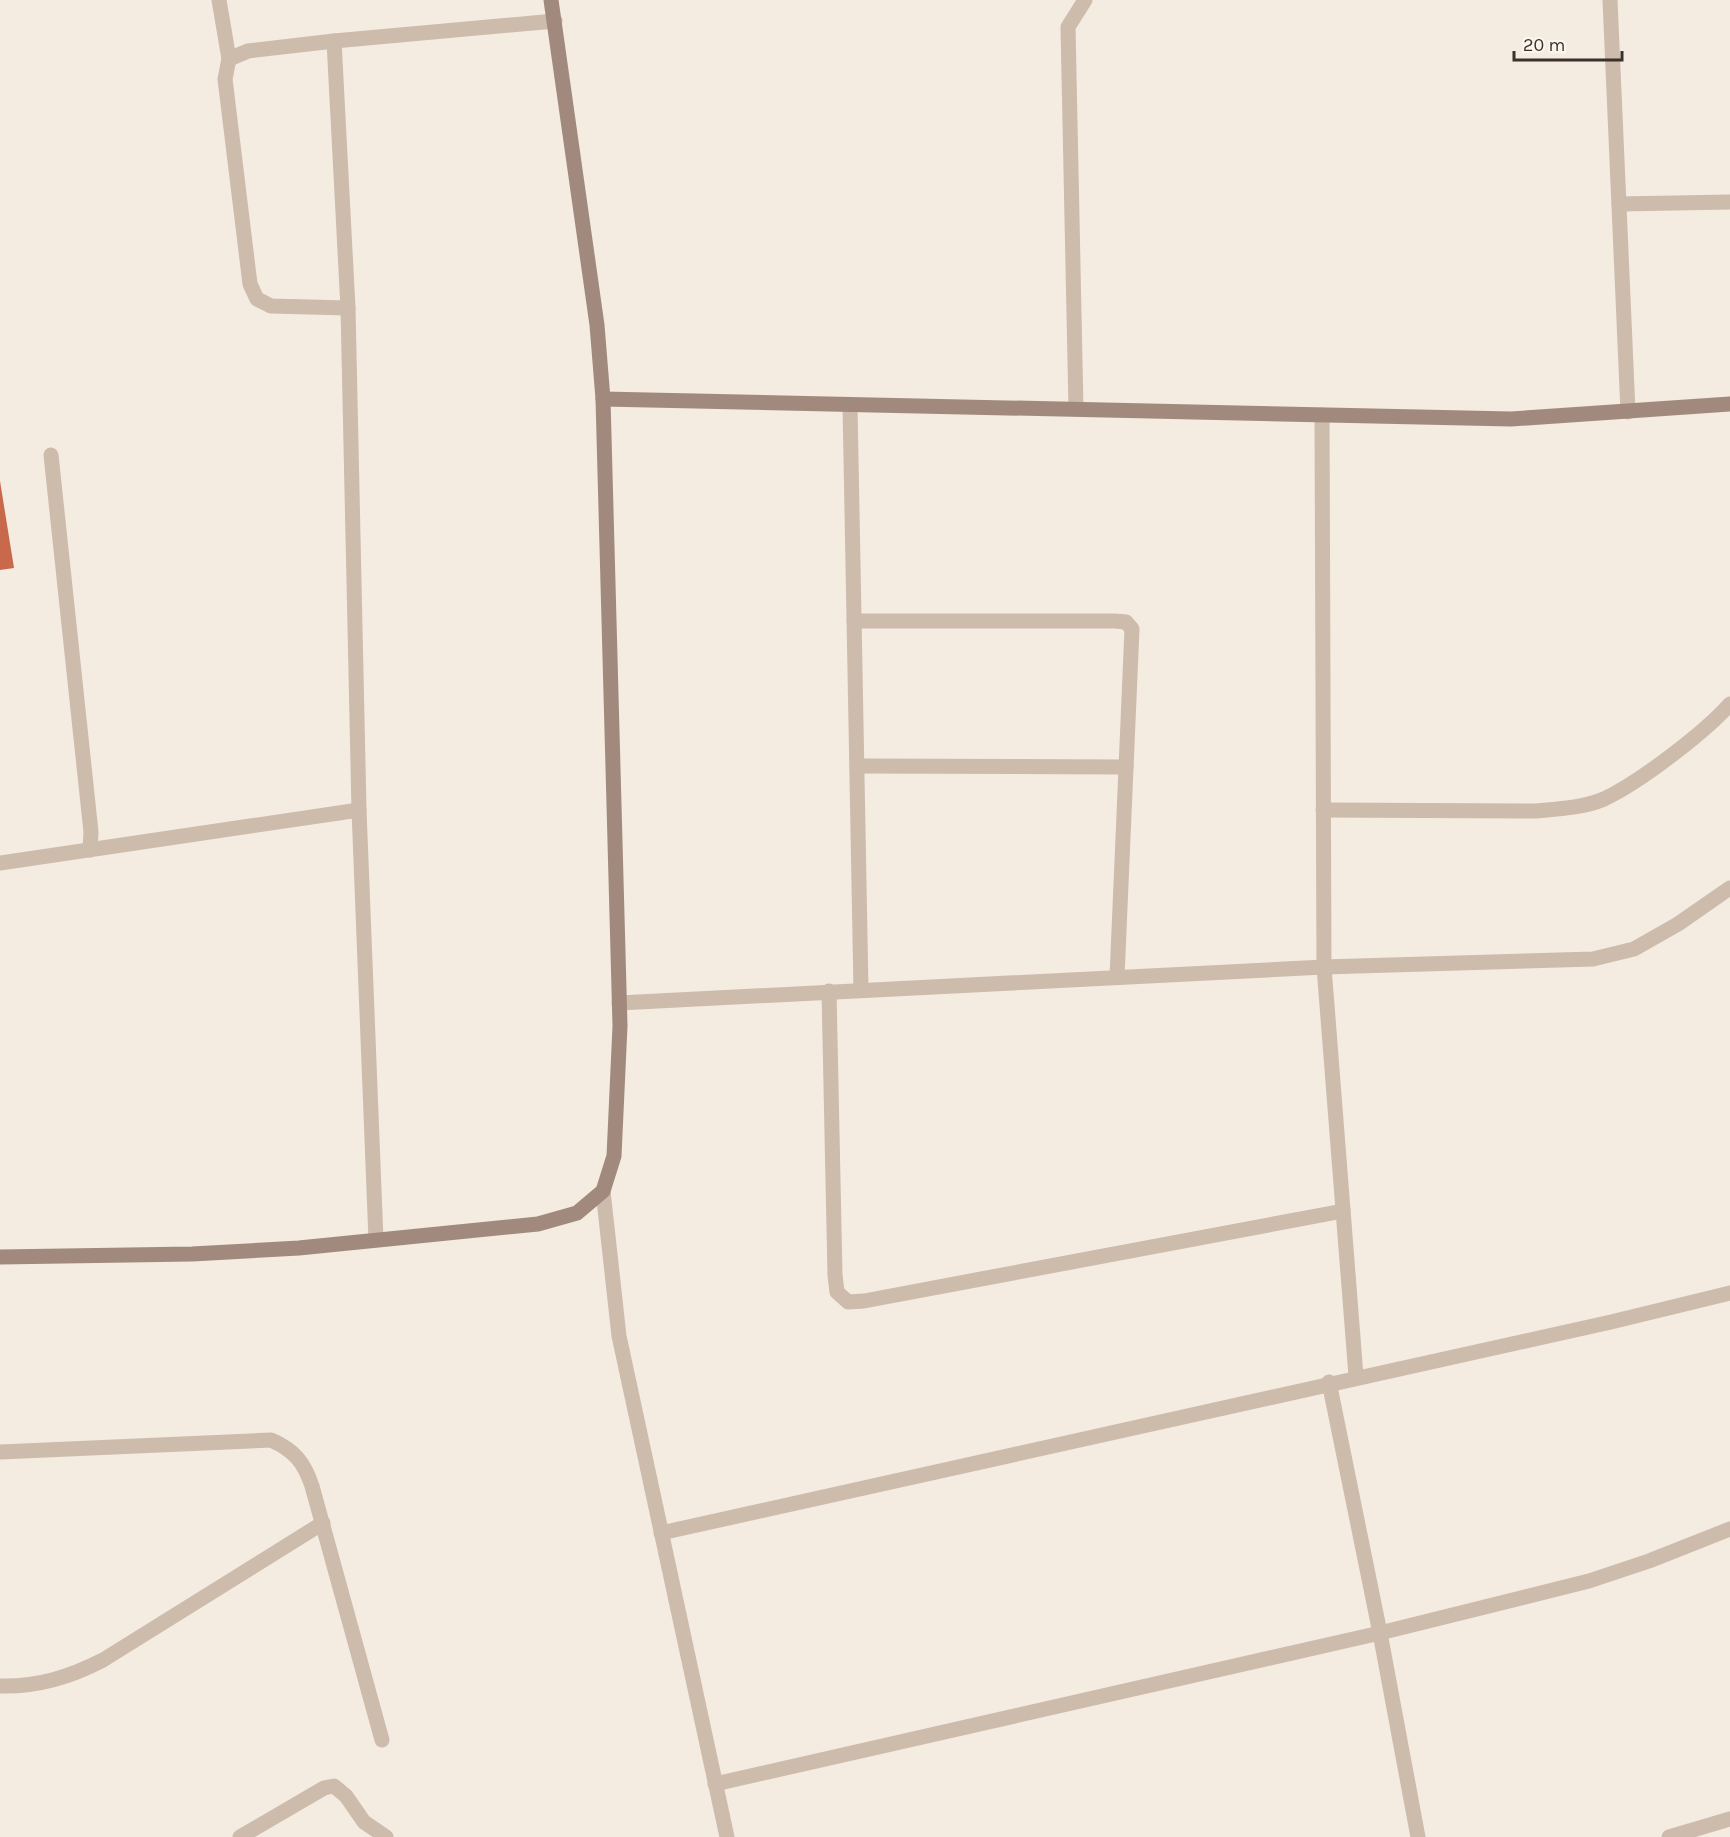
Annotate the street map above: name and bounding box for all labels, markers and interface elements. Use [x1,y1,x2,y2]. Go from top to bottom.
scale bar [1514,24,1622,62]
text: 20 m [1523,34,1565,56]

